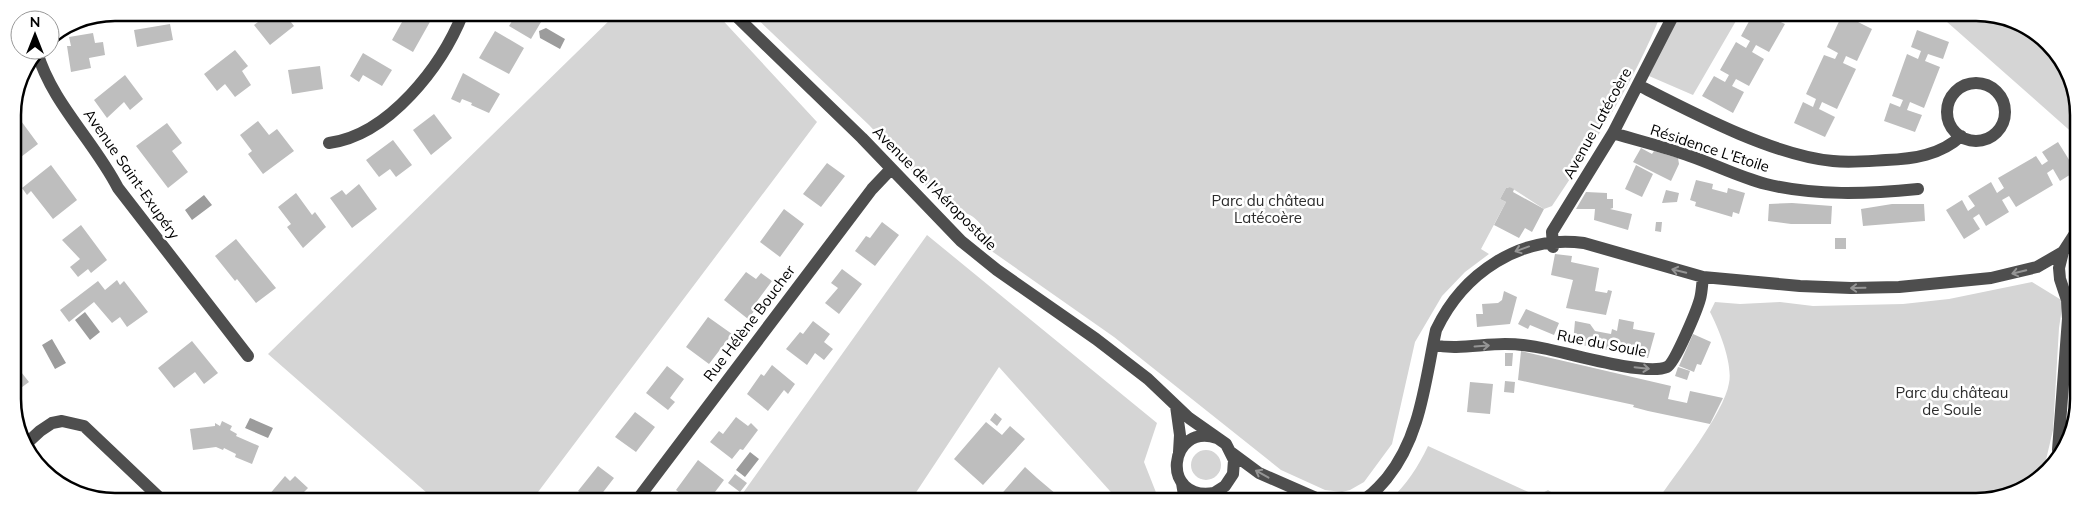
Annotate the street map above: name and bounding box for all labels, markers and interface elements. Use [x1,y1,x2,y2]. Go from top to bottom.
north arrow [10,10,60,60]
text: N [30,13,40,31]
street label: Avenue Latécoère [1559,64,1635,182]
street label: Avenue Saint-Exupéry [80,105,184,243]
street label: Résidence L'Etoile [1648,120,1772,176]
street label: Avenue de l'Aéropostale [869,122,1001,254]
park label: Parc du château Latécoère [1212,191,1324,227]
one-way arrow [1515,245,1530,254]
street label: Rue Hélène Boucher [699,261,799,385]
one-way arrow [1671,266,1687,275]
one-way arrow [2011,268,2027,277]
one-way arrow [1850,283,1866,293]
street label: Rue du Soule [1556,325,1648,361]
one-way arrow [1473,341,1489,351]
one-way arrow [1633,363,1649,373]
park label: Parc du château de Soule [1896,383,2008,419]
one-way arrow [1256,469,1270,479]

